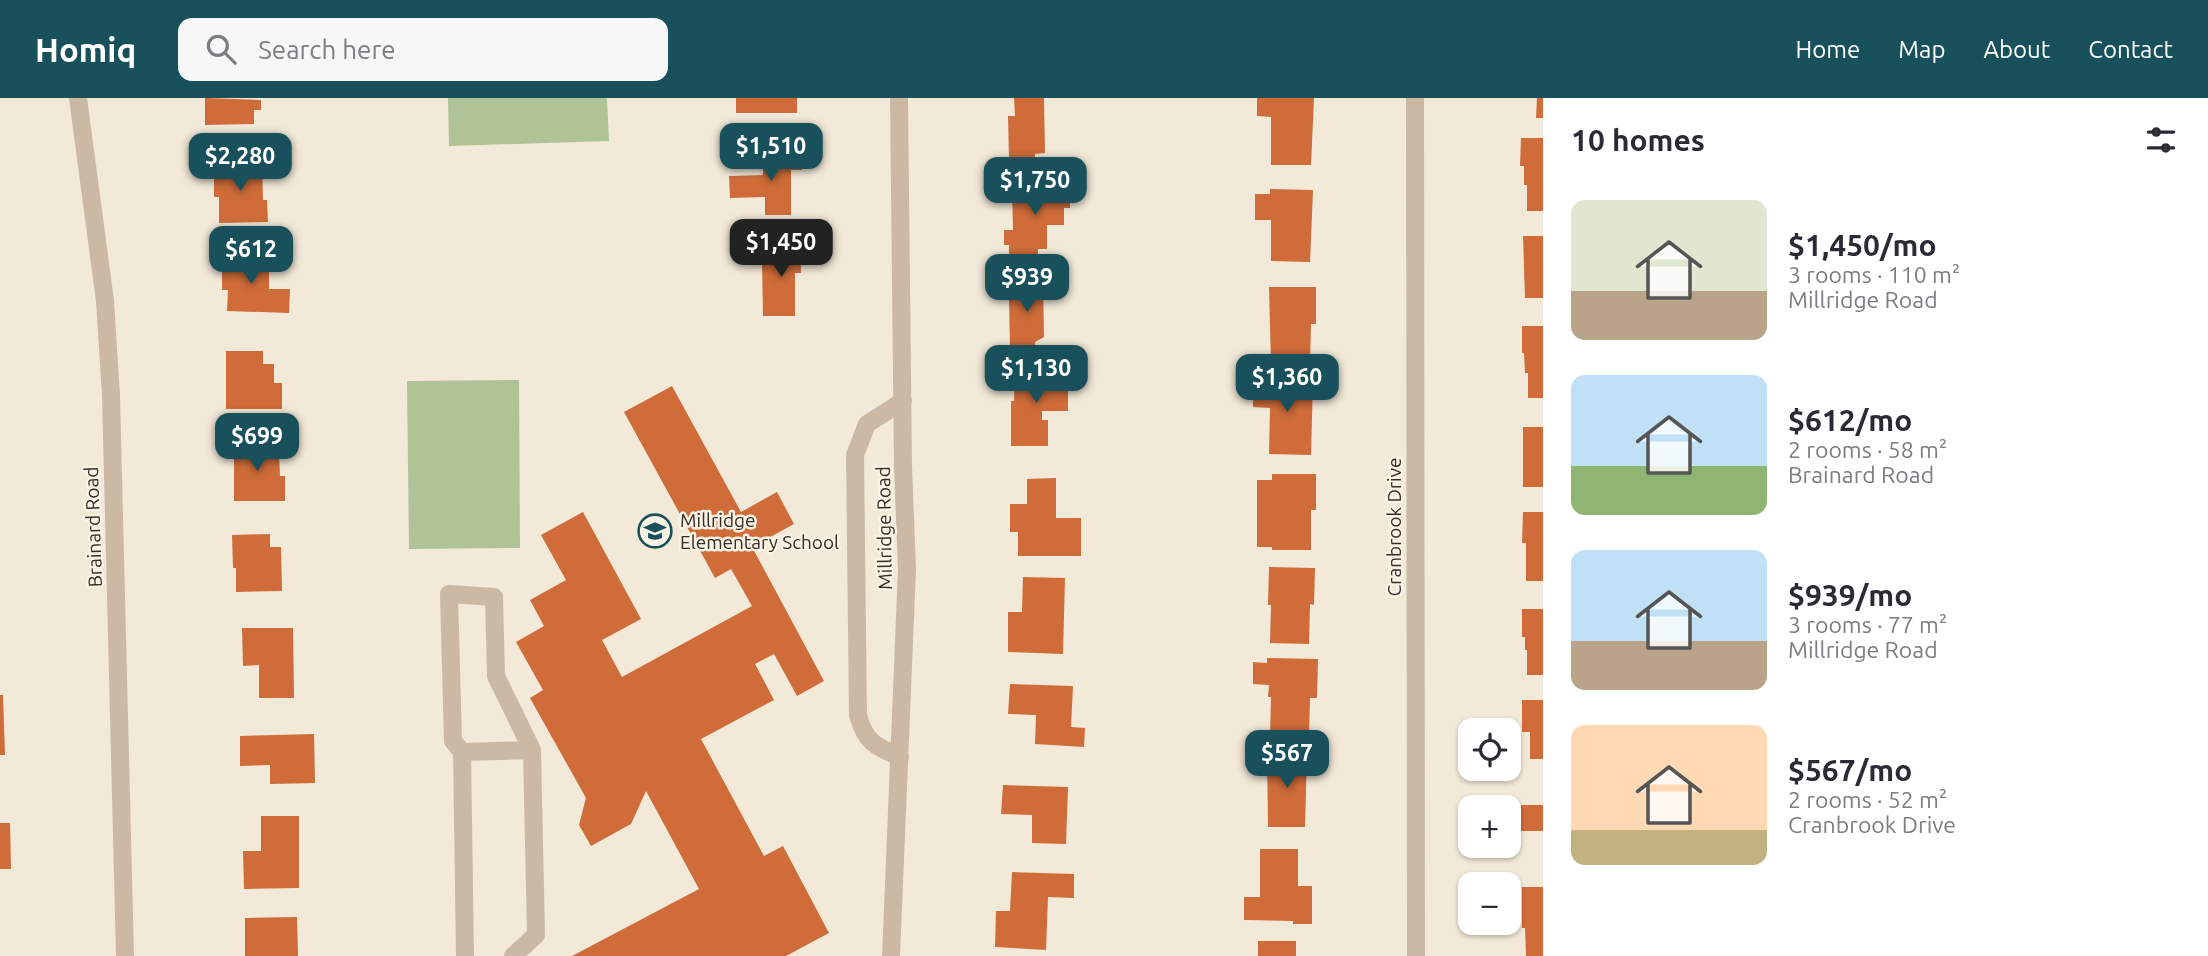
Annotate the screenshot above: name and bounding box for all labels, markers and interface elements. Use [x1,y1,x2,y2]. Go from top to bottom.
search box [178,18,668,81]
icon: search [202,30,240,68]
text: Homiq [35,31,136,68]
text: Search here [258,35,396,64]
text: Home [1795,36,1860,63]
text: Map [1898,36,1945,63]
text: About [1983,36,2050,63]
text: Contact [2088,36,2173,63]
icon: filters [2142,121,2180,159]
pin: $1,510 [714,123,828,183]
text: 10 homes [1571,123,1705,157]
text: $1,510 [736,133,806,158]
pin: $2,280 [183,134,297,193]
text: $2,280 [205,143,275,168]
pin: $1,750 [978,158,1092,217]
text: $1,750 [1000,167,1070,192]
pin: $1,450 [724,220,838,279]
pin: $612 [210,226,292,286]
icon: home [1627,228,1711,312]
text: $1,450/mo [1788,228,1937,262]
text: $1,450 [746,229,816,254]
text: $612 [225,236,277,261]
pin: $939 [986,254,1068,314]
text: 3 rooms · 110 m² [1788,262,1960,287]
text: $939 [1001,264,1053,289]
text: Millridge Road [1788,287,1938,312]
pin: $1,130 [979,345,1093,405]
pin: $1,360 [1230,354,1344,414]
text: $1,130 [1001,355,1071,380]
text: $1,360 [1252,364,1322,389]
icon: home [1627,403,1711,487]
text: $612/mo [1788,403,1912,437]
pin: $699 [216,414,298,473]
text: $699 [231,423,283,448]
text: 2 rooms · 58 m² [1788,437,1947,462]
street label: Cranbrook Drive [1383,458,1405,596]
text: Brainard Road [1788,462,1934,487]
street label: Brainard Road [80,466,106,588]
street label: Millridge Road [872,466,896,590]
place label: Millridge Elementary School [680,509,839,553]
school or university icon: Millridge Elementary School [636,512,674,550]
icon: home [1627,578,1711,662]
text: $939/mo [1788,578,1912,612]
text: 3 rooms · 77 m² [1788,612,1947,637]
text: Millridge Road [1788,637,1938,662]
map controls [1458,718,1521,935]
button: locate [1458,718,1521,781]
pin: $567 [1246,730,1328,790]
text: $567 [1261,740,1313,765]
icon: home [1627,753,1711,837]
text: $567/mo [1788,753,1912,787]
text: 2 rooms · 52 m² [1788,787,1947,812]
button: + [1458,795,1521,858]
text: Cranbrook Drive [1788,812,1956,837]
button: − [1458,872,1521,935]

